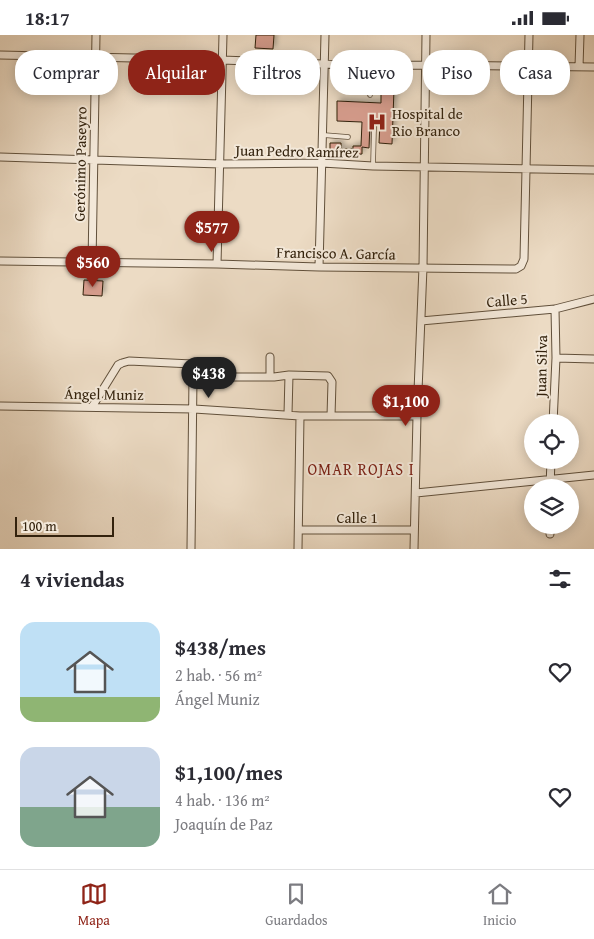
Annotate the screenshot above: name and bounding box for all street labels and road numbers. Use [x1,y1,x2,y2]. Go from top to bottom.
street label: Gerónimo Paseyro [68,106,92,222]
street label: Juan Pedro Ramírez [233,139,359,163]
street label: Francisco A. García [276,241,396,265]
street label: Calle 5 [486,288,528,312]
street label: Juan Silva [530,335,552,399]
street label: Ángel Muniz [64,383,144,405]
street label: Calle 1 [336,507,378,528]

